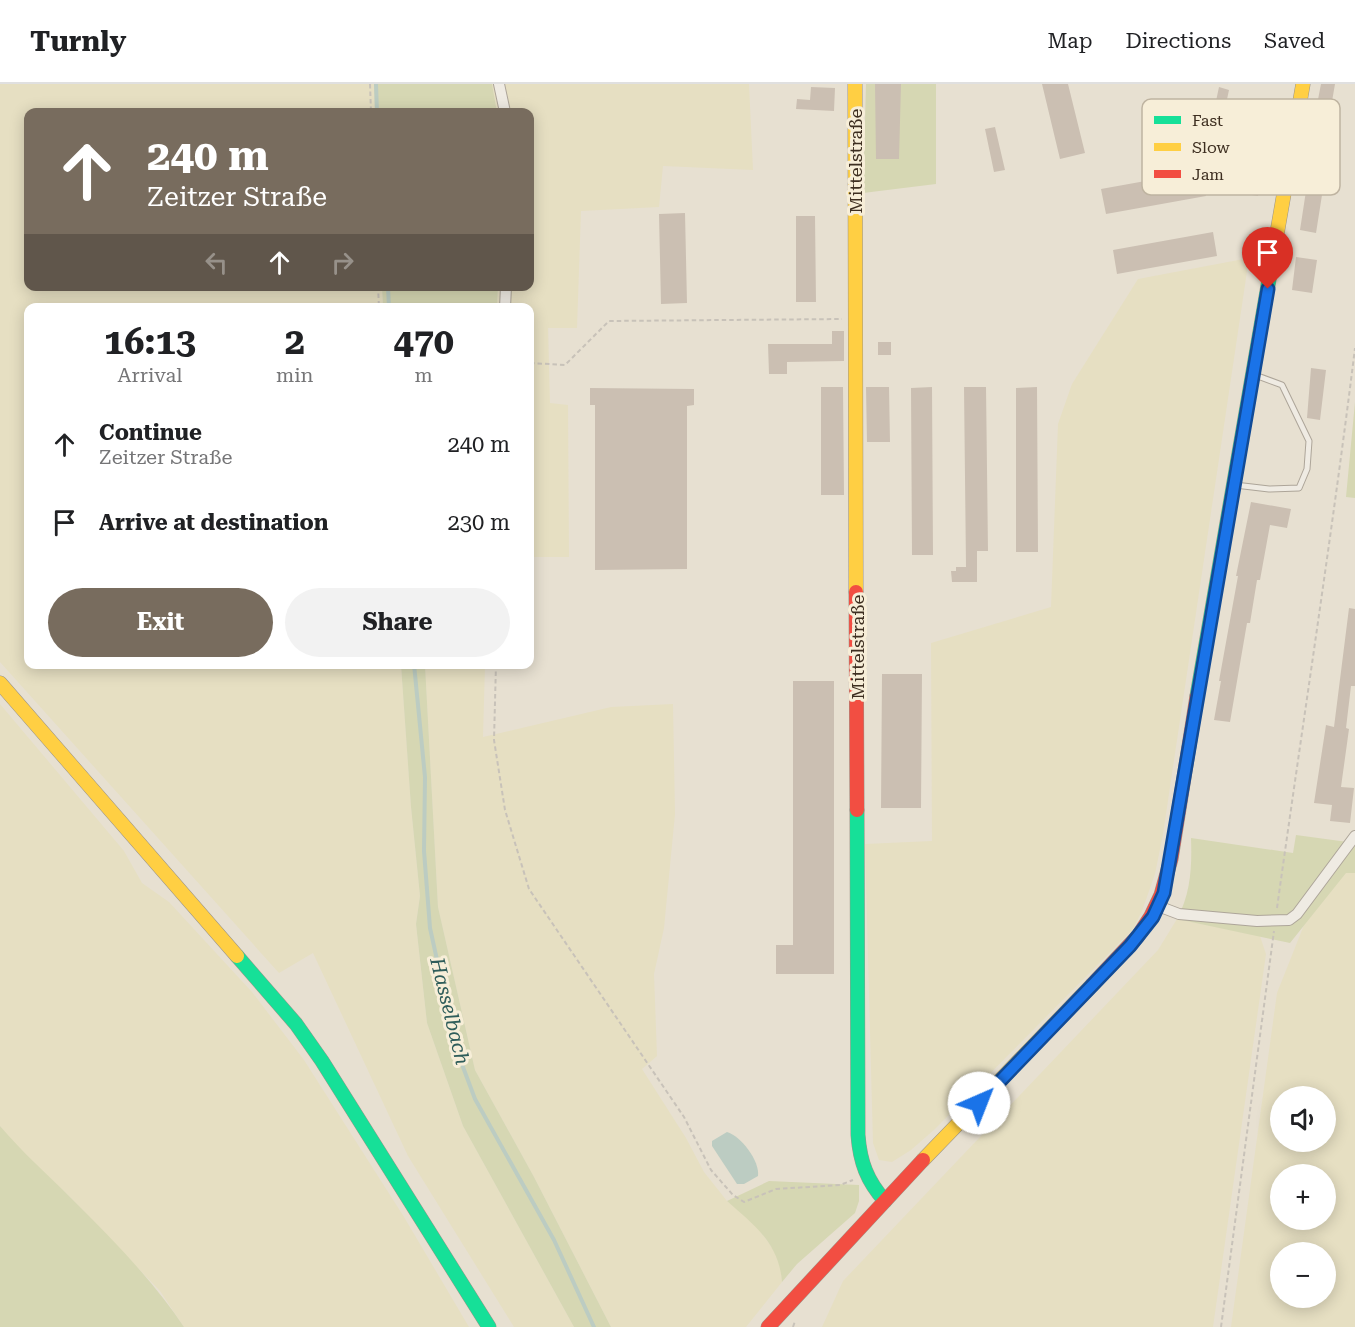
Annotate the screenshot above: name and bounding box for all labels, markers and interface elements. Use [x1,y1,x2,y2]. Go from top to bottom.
text: Turnly [30,25,126,58]
text: Map [1048,29,1092,53]
text: Directions [1125,29,1231,53]
text: Saved [1264,29,1325,53]
legend [1142,99,1340,195]
street label: Mittelstraße [845,108,866,213]
text: Fast [1192,111,1223,130]
text: 240 m [147,131,269,180]
icon: ahead [48,132,126,210]
text: Slow [1192,138,1230,157]
text: Jam [1192,165,1224,184]
text: Zeitzer Straße [147,181,327,213]
pin [1242,227,1293,289]
icon: arrive [1251,236,1284,269]
icon: left [200,246,233,279]
icon: ahead [263,246,296,279]
icon: right [326,246,359,279]
text: 16:13 [104,321,196,363]
text: 2 [285,321,305,363]
text: 470 [394,321,454,363]
text: Arrival [117,363,182,387]
text: min [276,363,313,387]
text: m [415,363,433,387]
text: Continue [99,420,202,445]
icon: ahead [48,428,81,461]
text: 240 m [447,432,510,457]
text: Zeitzer Straße [99,445,232,469]
icon: arrive [48,506,81,539]
text: Arrive at destination [99,510,328,535]
text: 230 m [447,510,510,535]
button: Exit [48,588,273,657]
button: Share [285,588,510,657]
street label: Mittelstraße [847,594,868,699]
water label: Hasselbach [425,954,475,1067]
position arrow [947,1071,1011,1135]
map controls [1270,1086,1336,1308]
button: sound [1270,1086,1336,1152]
button: + [1270,1164,1336,1230]
button: − [1270,1242,1336,1308]

